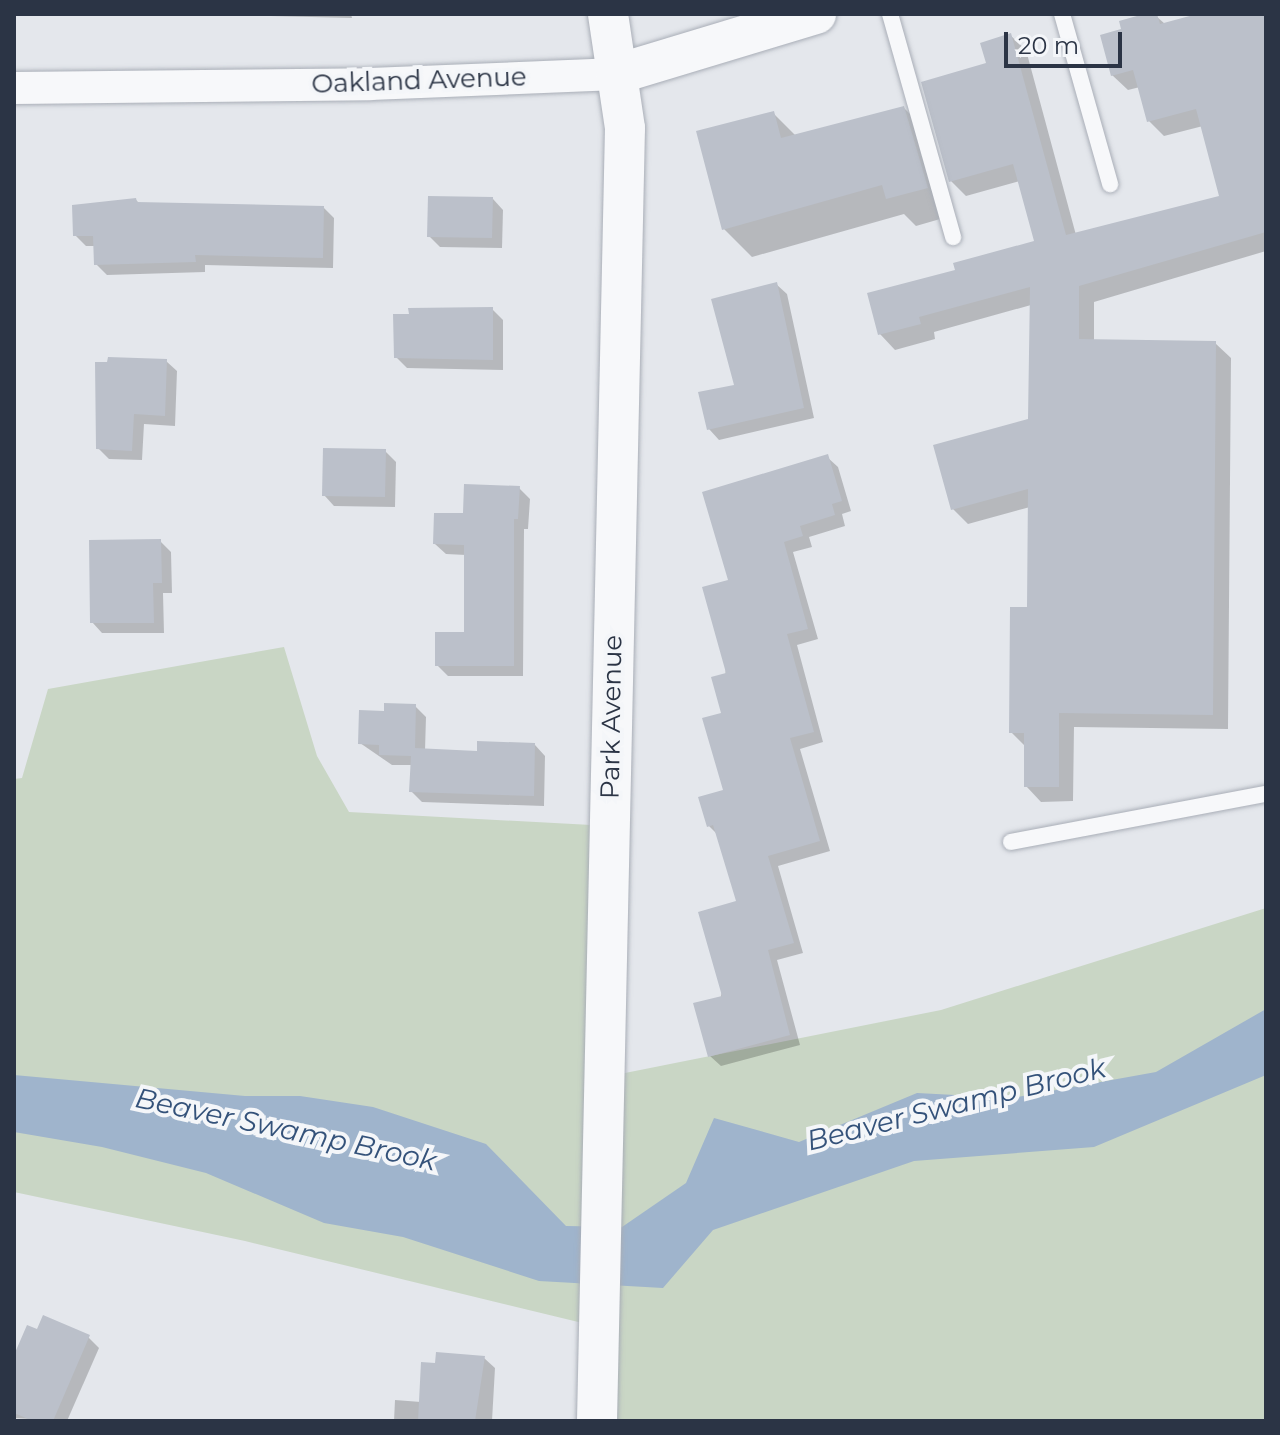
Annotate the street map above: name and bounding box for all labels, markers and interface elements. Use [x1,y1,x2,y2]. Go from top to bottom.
scale bar [1008,16,1126,66]
text: 20 m [1018,31,1079,60]
street label: Oakland Avenue [311,62,527,100]
street label: Park Avenue [595,635,629,799]
water label: Beaver Swamp Brook [803,1051,1109,1157]
water label: Beaver Swamp Brook [132,1081,440,1177]

